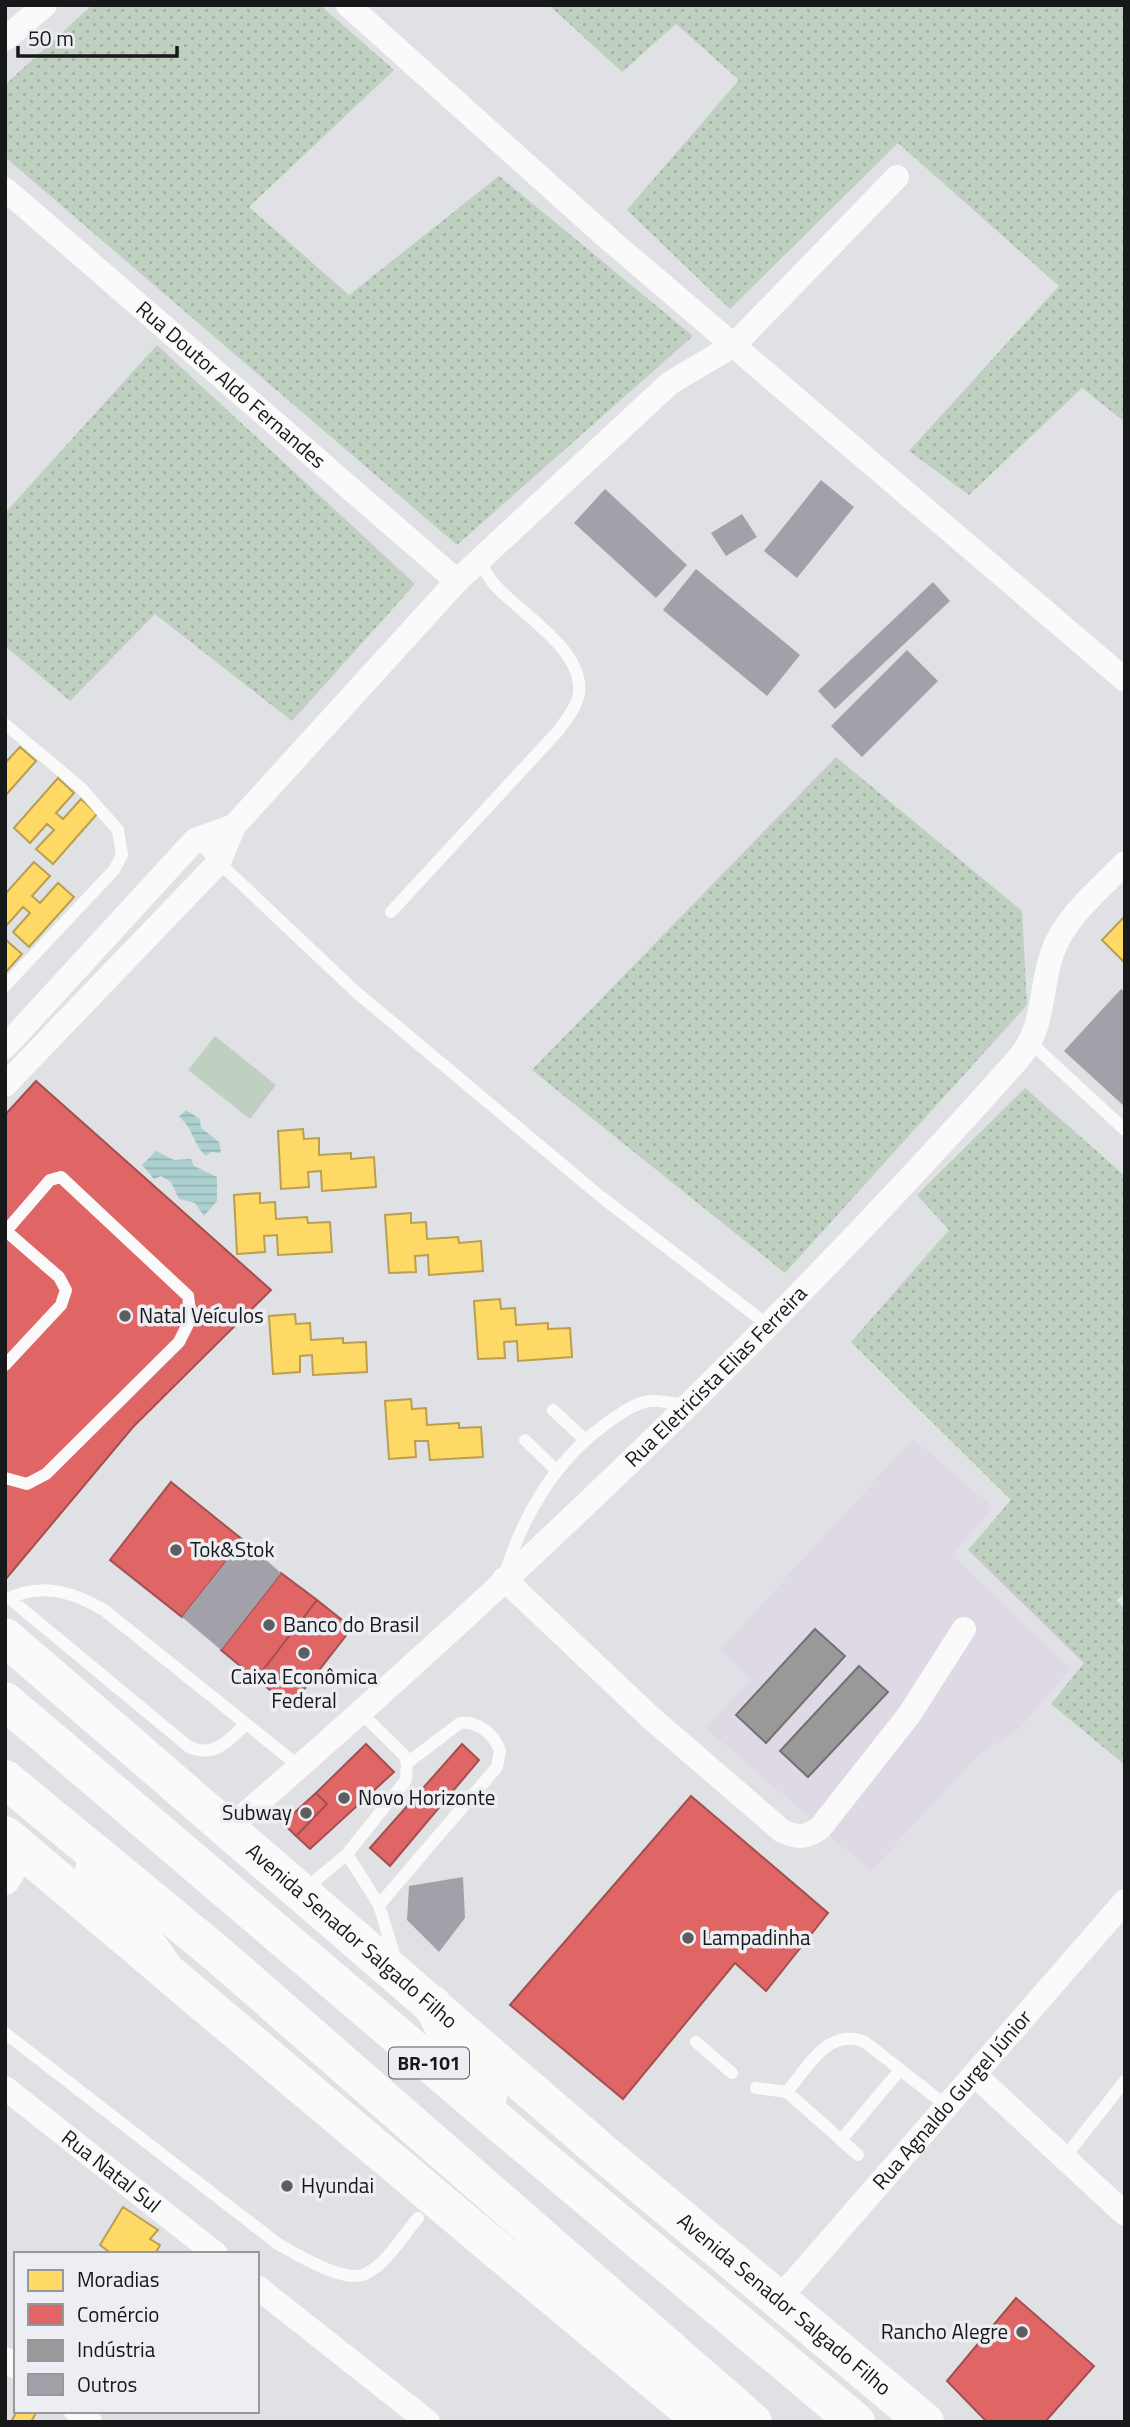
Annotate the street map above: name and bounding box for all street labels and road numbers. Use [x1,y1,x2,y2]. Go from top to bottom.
street label: Rua Doutor Aldo Fernandes [129,293,334,476]
street label: Rua Eletricista Elias Ferreira [617,1277,814,1474]
street label: Avenida Senador Salgado Filho [240,1835,465,2036]
street label: Rua Agnaldo Gurgel Júnior [864,2002,1039,2196]
road number: BR-101 [389,2048,469,2078]
street label: Rua Natal Sul [55,2121,168,2220]
street label: Avenida Senador Salgado Filho [671,2205,899,2403]

